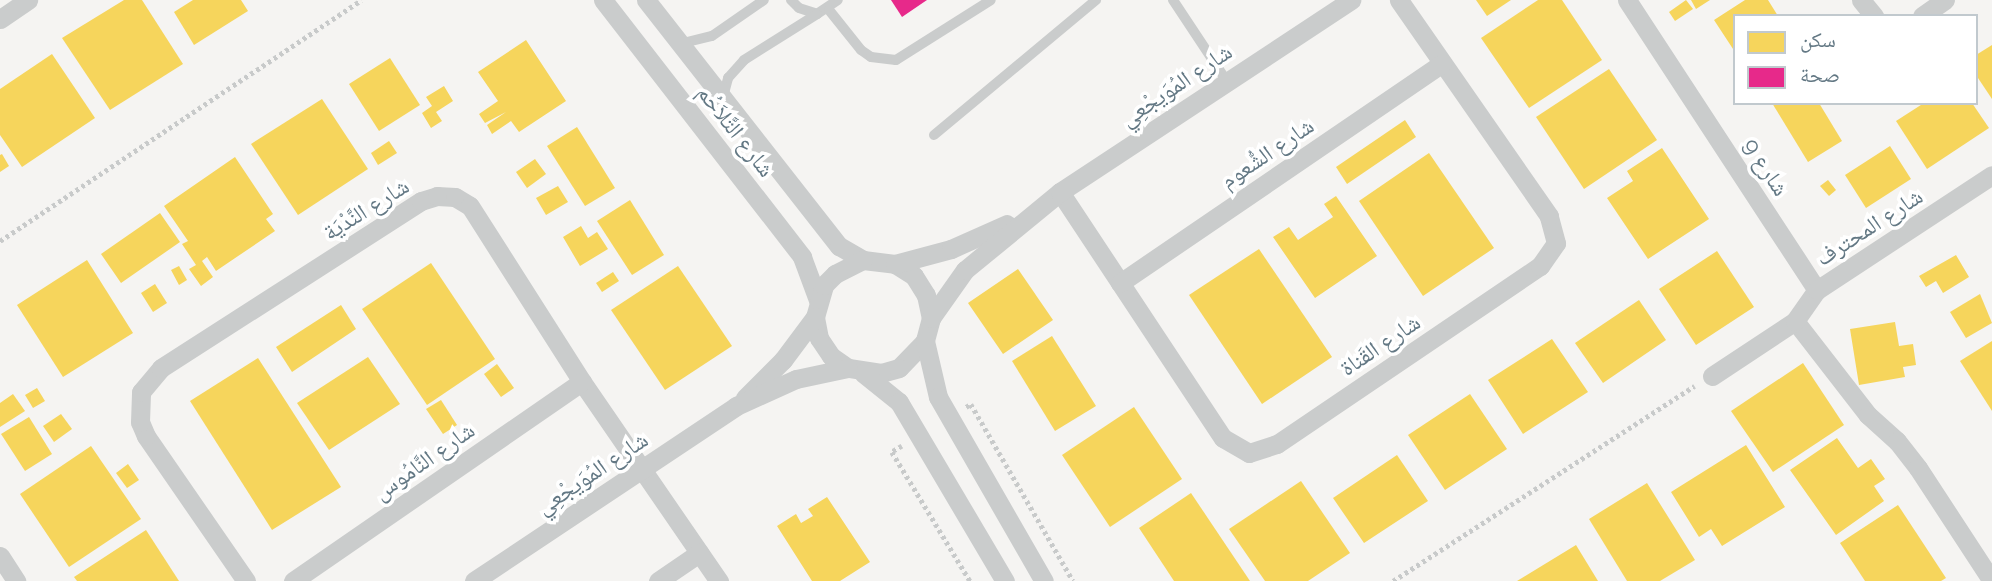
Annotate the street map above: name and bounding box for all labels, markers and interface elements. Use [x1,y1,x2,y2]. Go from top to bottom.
legend [1733,14,1978,105]
text: سكن [1800,27,1836,52]
street label: شارع المُوَيجْعِي [1115,38,1237,132]
text: صحة [1800,62,1840,87]
street label: شارع التَّلاَحُم [692,80,780,182]
street label: شارع الشُّعوم [1215,112,1319,194]
street label: شارع 9 [1737,133,1795,201]
street label: شارع النَّدْيَة [318,172,414,246]
street label: شارع المحترف [1810,182,1928,272]
street label: شارع القَناة [1335,308,1425,382]
street label: شارع النَّامُوس [368,416,480,506]
street label: شارع المُوَيجْعِي [531,426,653,520]

